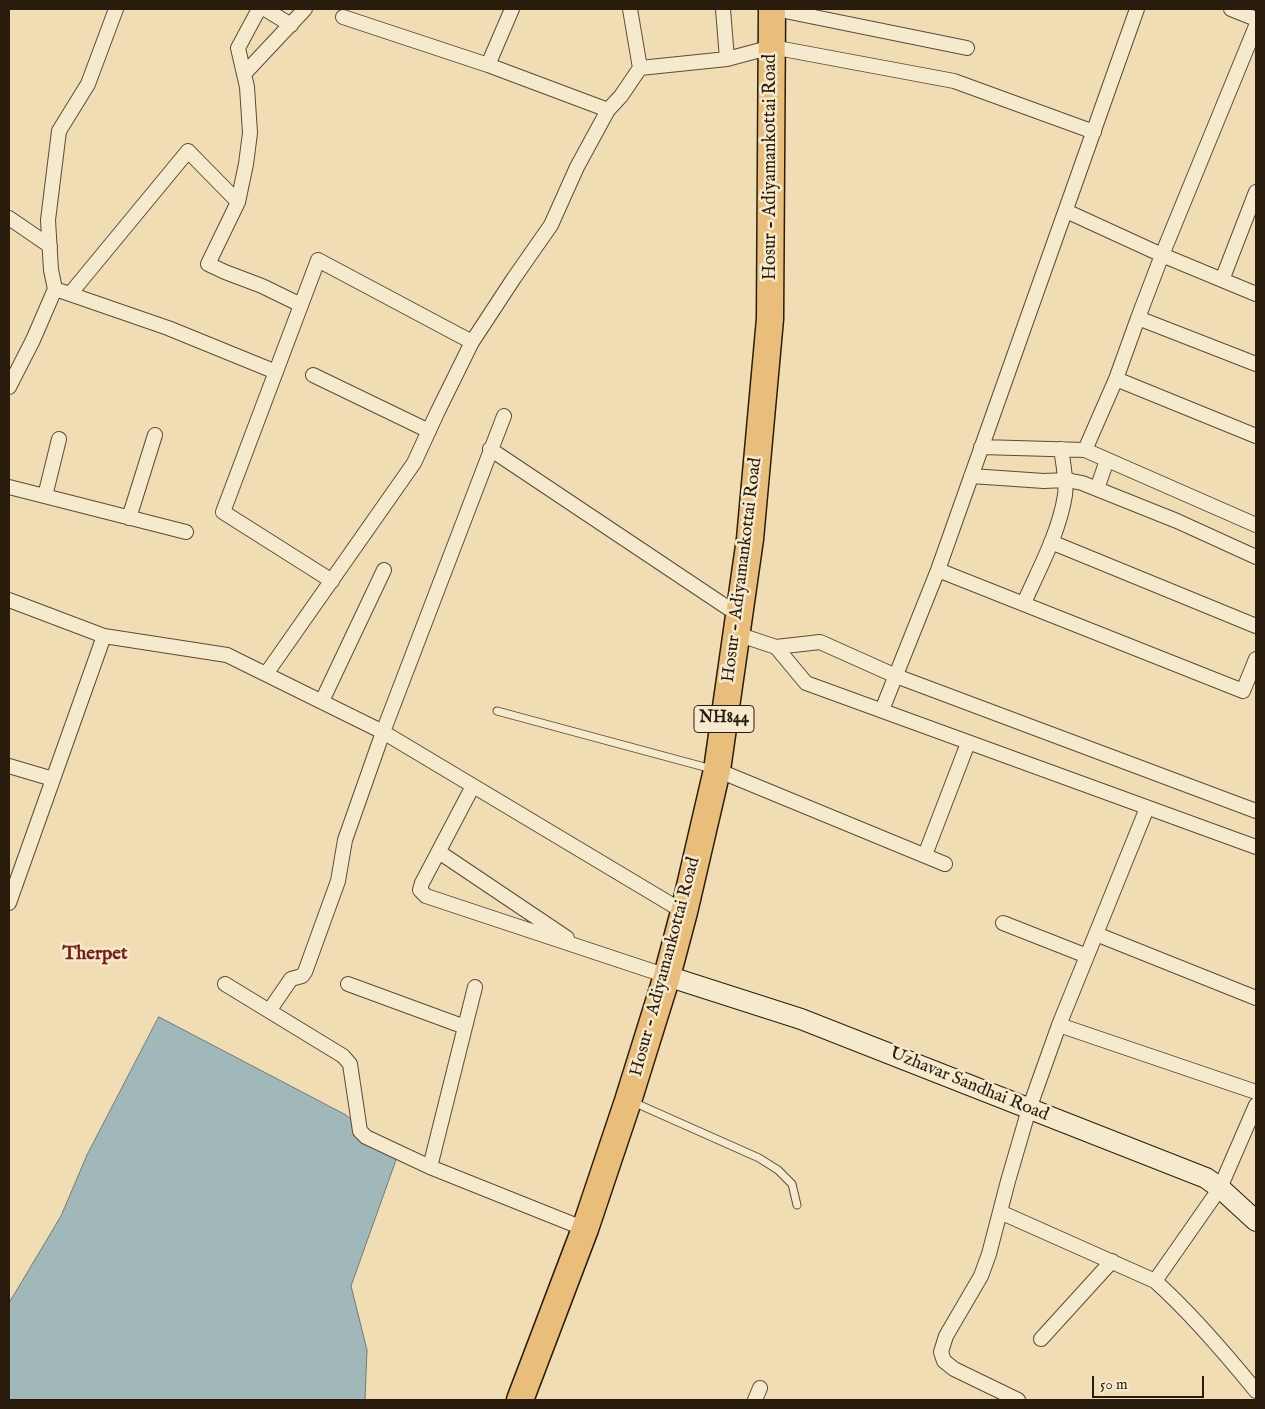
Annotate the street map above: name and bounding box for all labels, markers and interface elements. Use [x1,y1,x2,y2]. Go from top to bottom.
street label: Hosur - Adiyamankottai Road [760,54,782,280]
street label: Hosur - Adiyamankottai Road [718,456,768,684]
road number: NH844 [694,706,754,732]
street label: Hosur - Adiyamankottai Road [626,855,706,1079]
district label: Therpet [62,944,128,966]
street label: Uzhavar Sandhai Road [886,1043,1052,1127]
scale bar [1095,1366,1208,1398]
text: 50 m [1100,1375,1128,1394]

